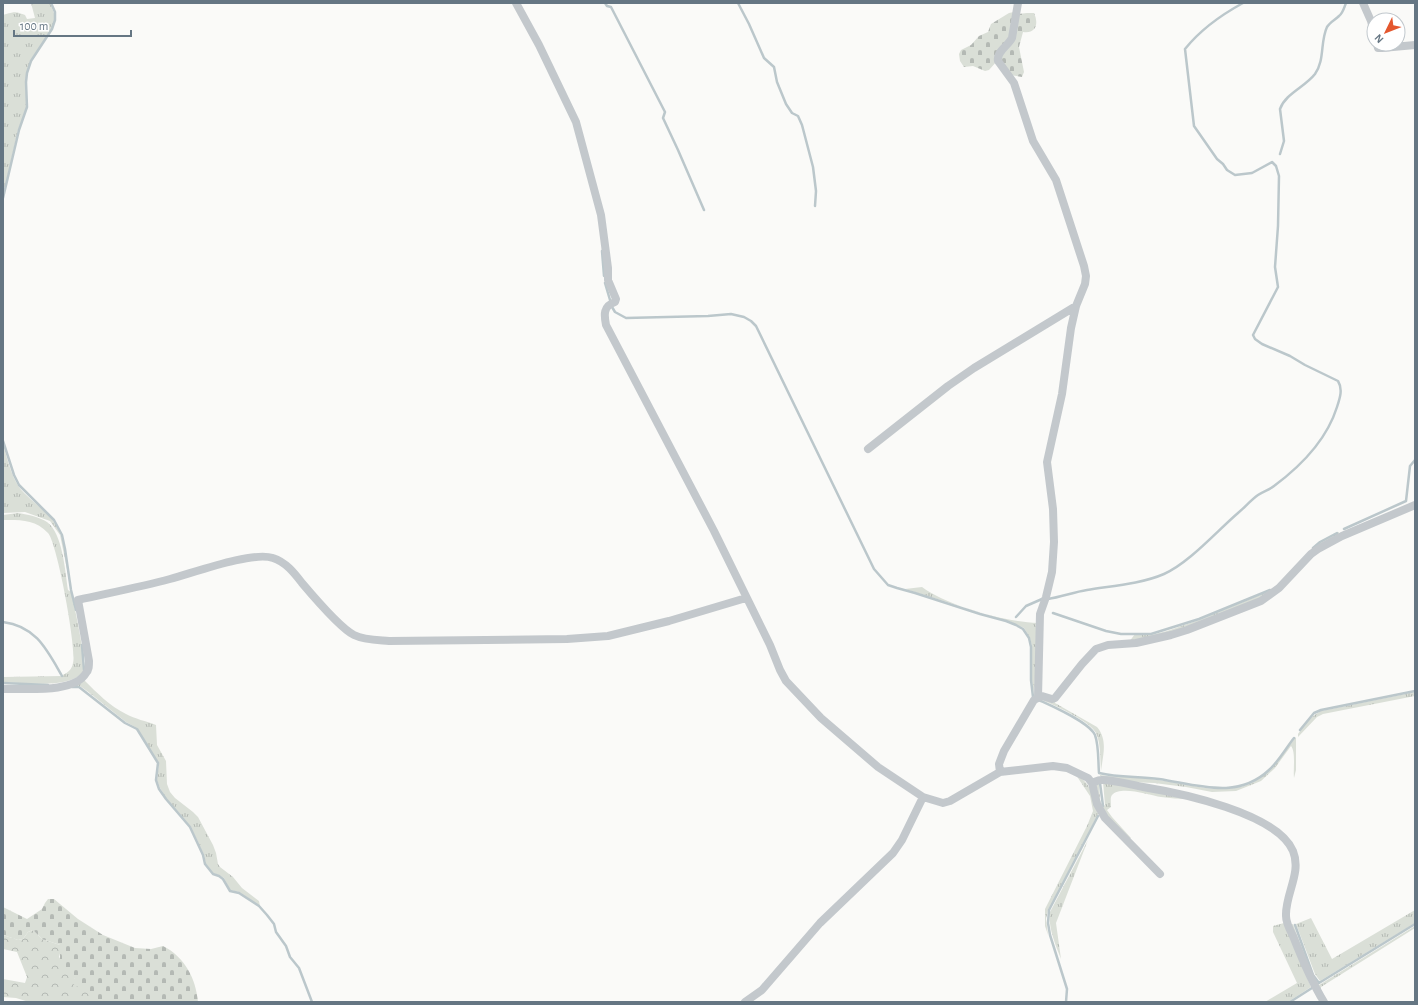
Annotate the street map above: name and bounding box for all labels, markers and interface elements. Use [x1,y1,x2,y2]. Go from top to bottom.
scale bar [14,12,131,38]
north arrow [1366,12,1406,52]
text: 100 m [20,20,48,32]
text: N [1372,32,1386,45]

